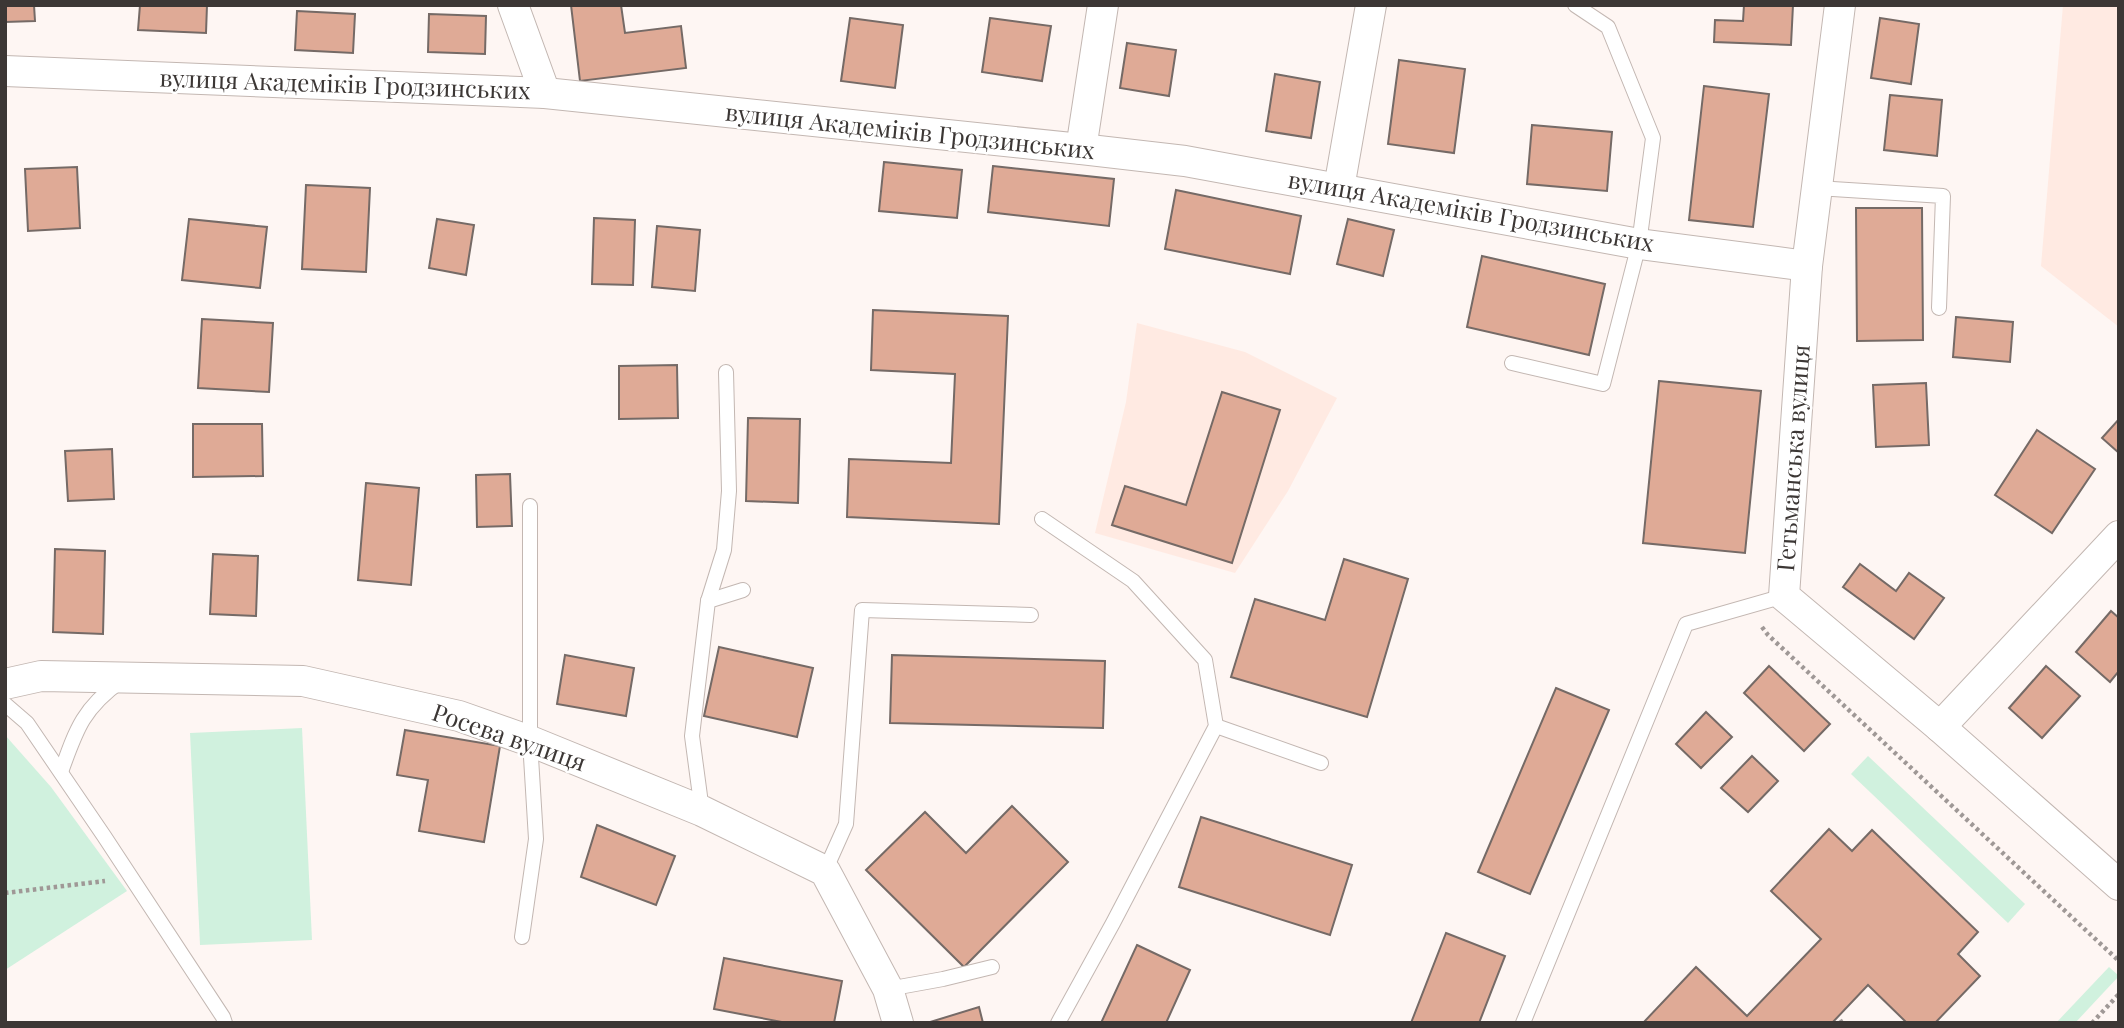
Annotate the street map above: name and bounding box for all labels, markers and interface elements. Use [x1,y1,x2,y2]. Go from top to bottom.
street label: вулиця Академіків Гродзинських [159,61,532,105]
street label: вулиця Академіків Гродзинських [724,95,1097,165]
street label: вулиця Академіків Гродзинських [1286,162,1657,258]
street label: Гетьманська вулиця [1768,343,1816,572]
street label: Росева вулиця [429,695,591,777]

